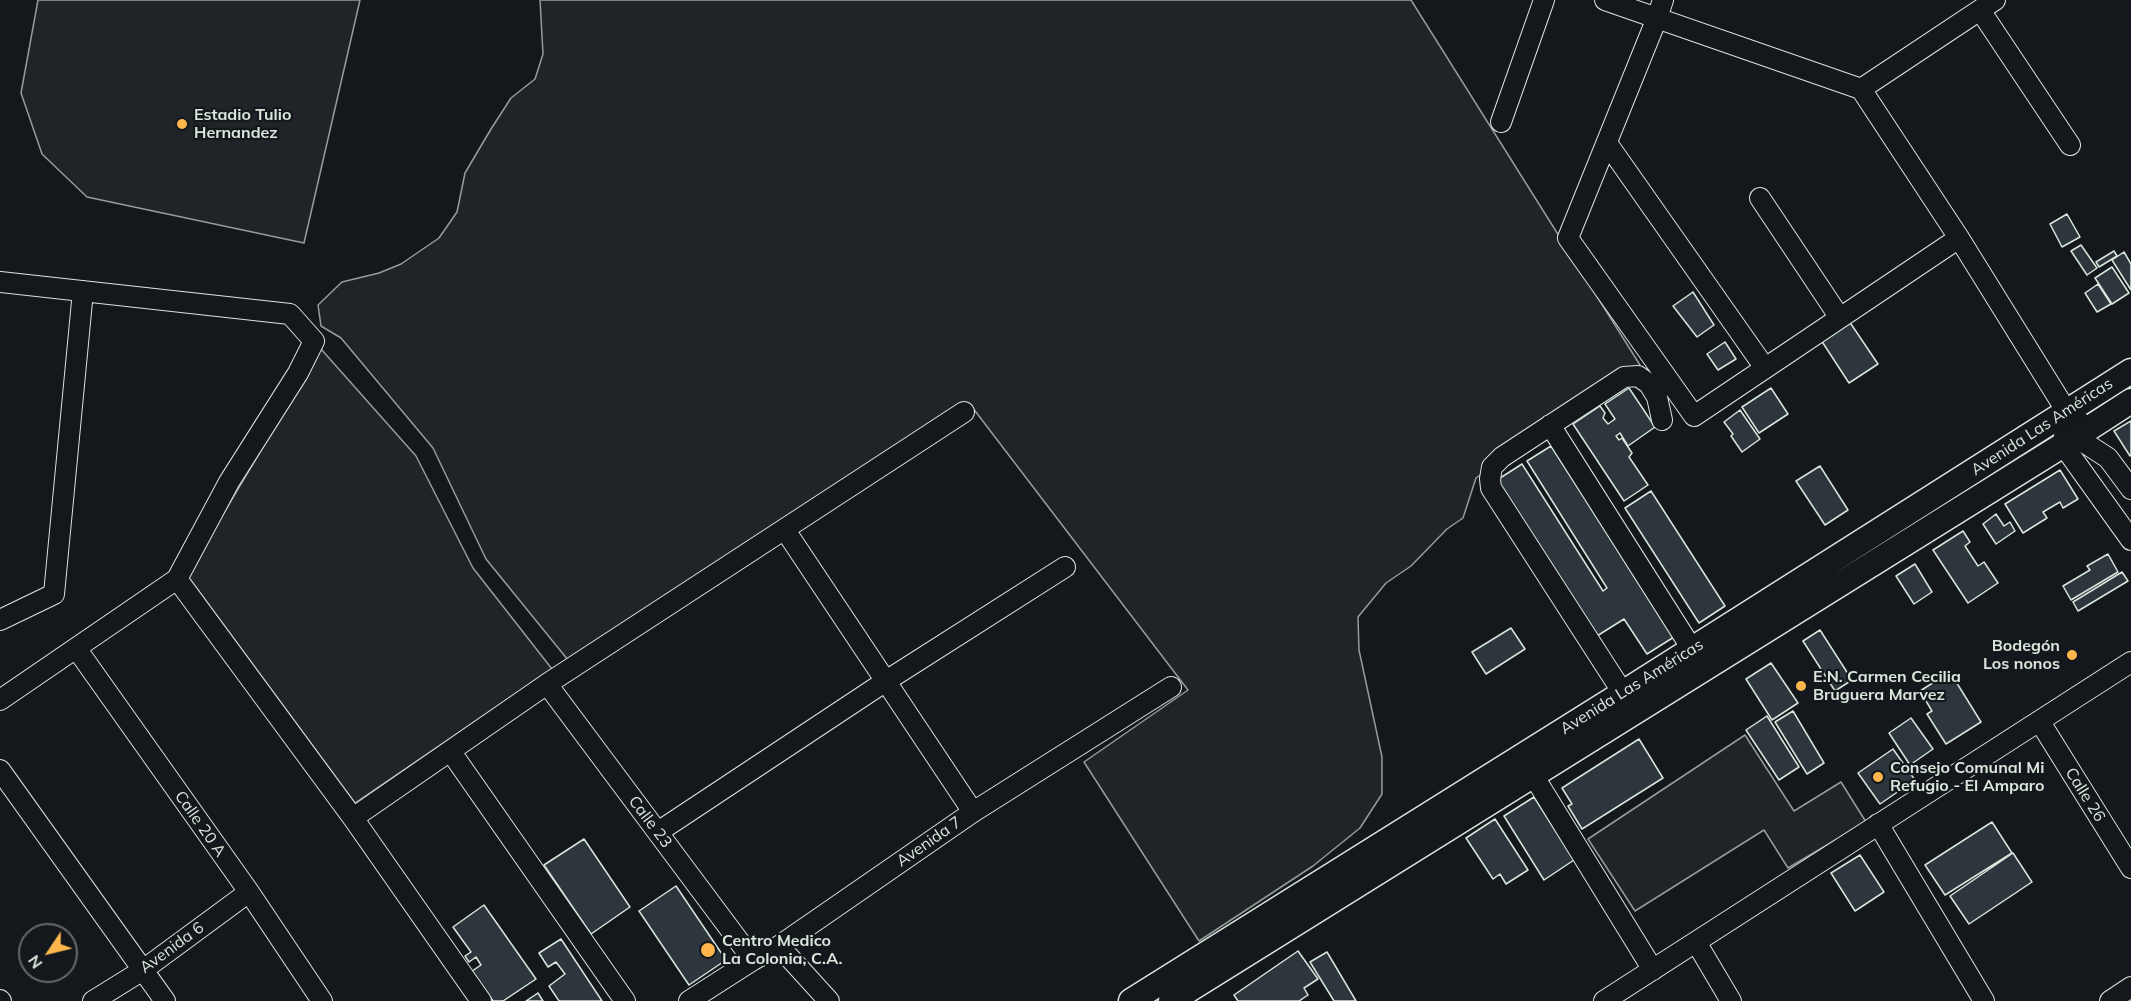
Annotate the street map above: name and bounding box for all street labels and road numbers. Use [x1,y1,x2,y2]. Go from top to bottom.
street label: Avenida Las Américas [1968,374,2116,480]
street label: Avenida Las Américas [1557,635,1707,739]
street label: Calle 26 [2061,764,2109,826]
street label: Calle 20 A [170,787,230,861]
street label: Calle 23 [624,792,676,852]
street label: Avenida 7 [893,813,965,871]
street label: Avenida 6 [136,918,208,978]

